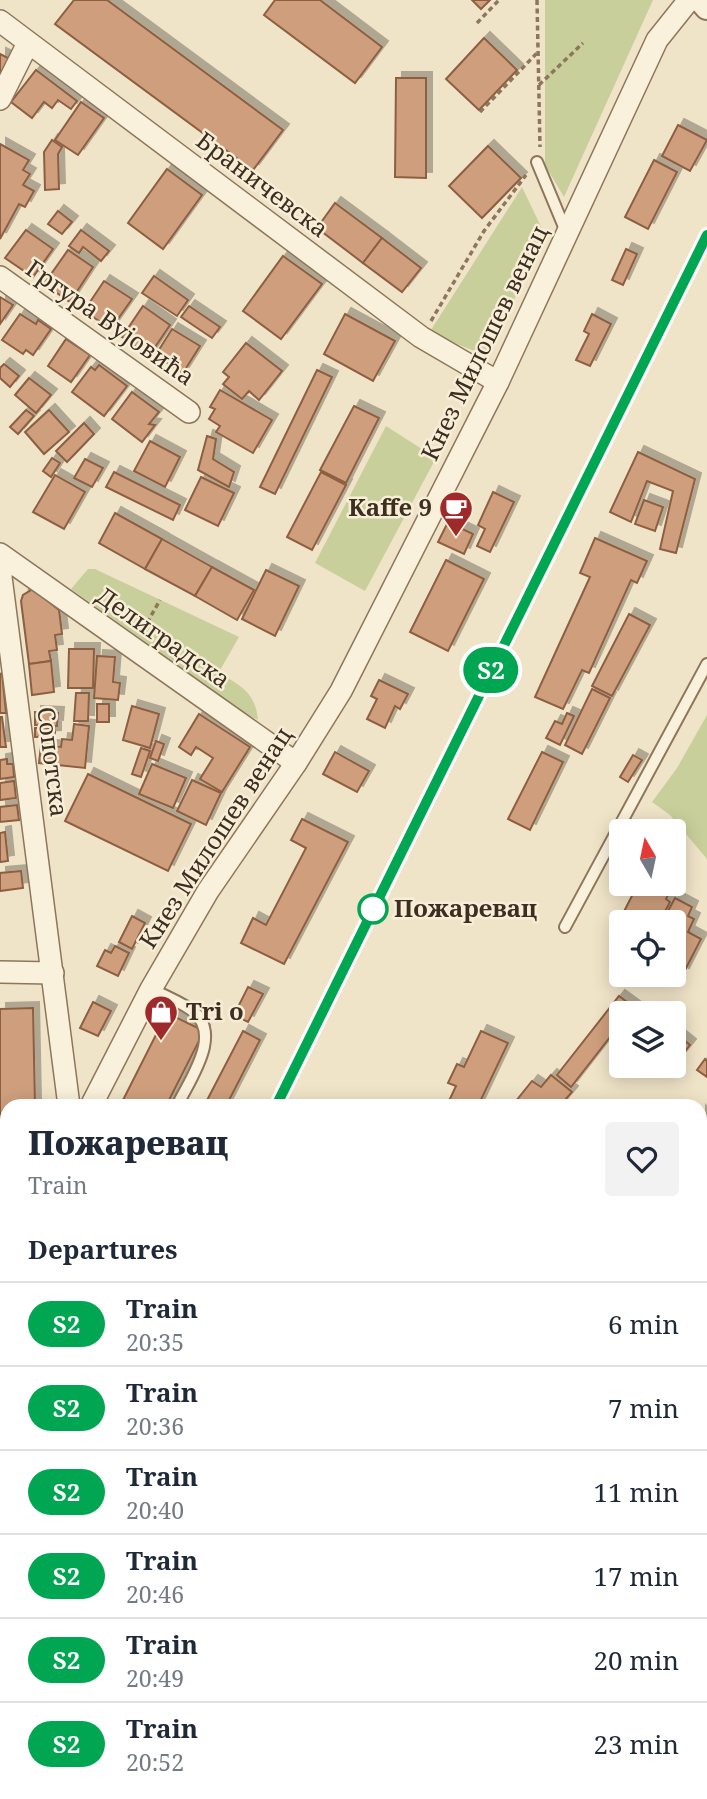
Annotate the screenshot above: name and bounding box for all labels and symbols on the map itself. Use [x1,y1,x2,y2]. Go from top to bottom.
street label: Браничевска [190,123,336,244]
street label: Кнез Милошев венац [412,219,555,465]
street label: Гргура Вујовића [20,251,202,392]
cafe icon: Kaffe 9 [437,489,475,538]
place label: Kaffe 9 [348,490,432,523]
street label: Делиградска [90,578,237,695]
line badge: S2 [460,647,522,693]
street label: Сопотска [30,705,77,819]
street label: Кнез Милошев венац [131,720,299,954]
north arrow [609,819,686,896]
place label: Пожаревац [394,891,537,924]
marker: Пожаревац [358,894,388,924]
shop icon: Tri o [142,993,180,1042]
place label: Tri o [186,994,244,1027]

